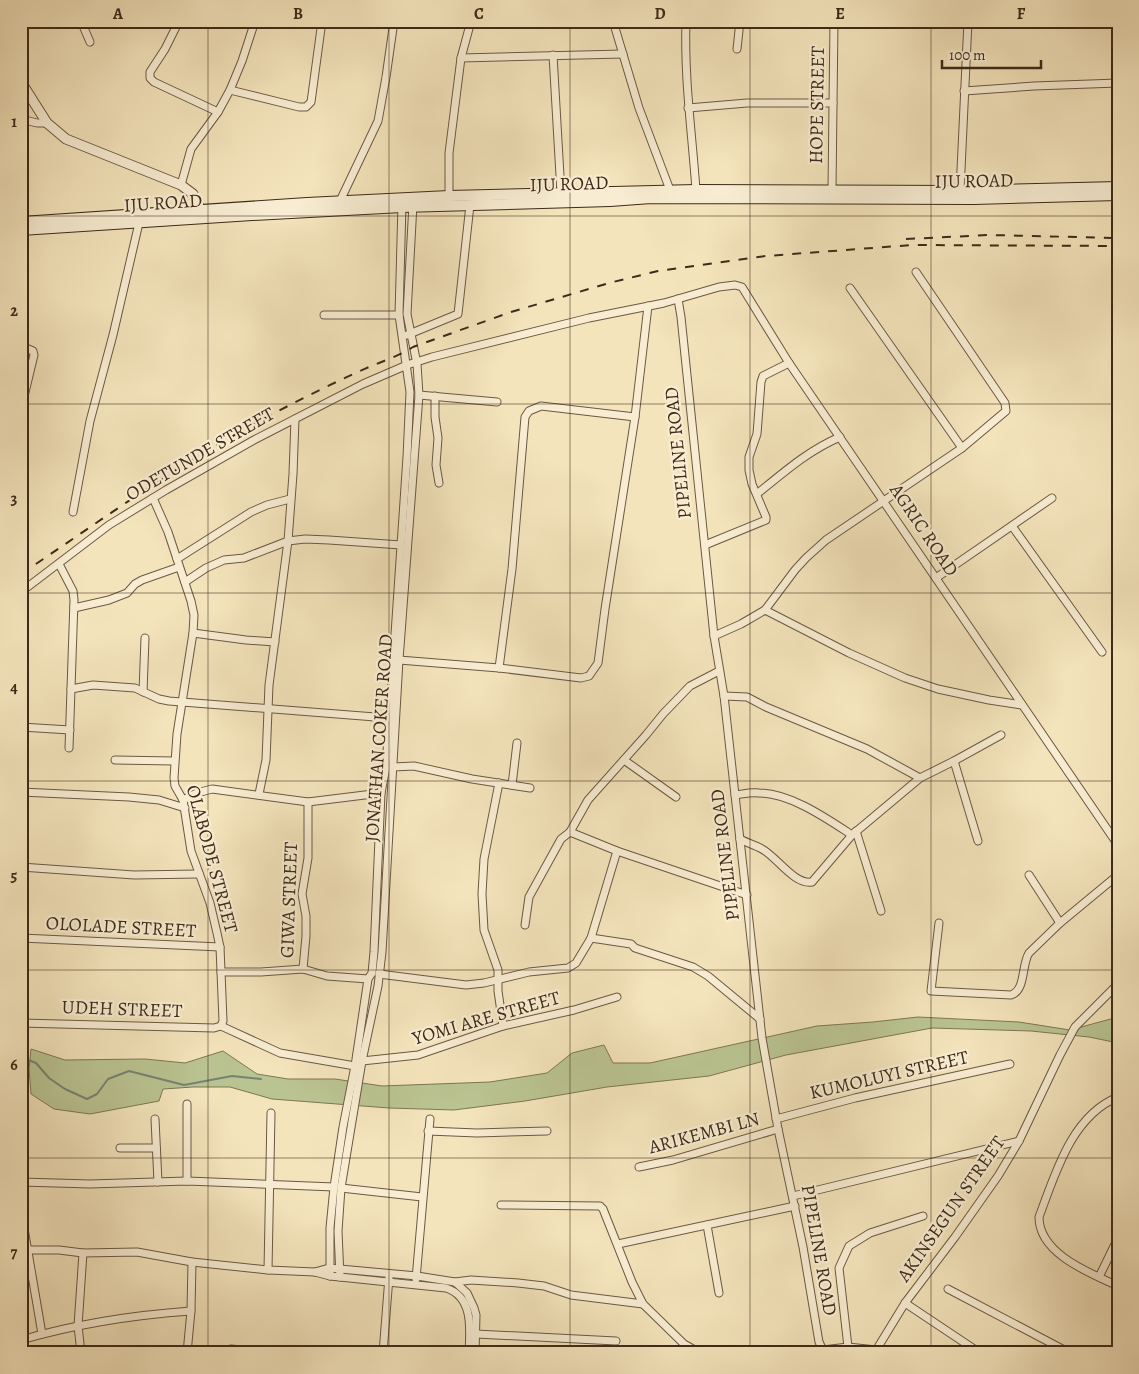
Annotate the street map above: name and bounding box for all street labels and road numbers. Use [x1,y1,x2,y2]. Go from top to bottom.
street label: HOPE STREET [803,45,831,164]
street label: IJU ROAD [934,167,1014,195]
street label: IJU ROAD [529,170,609,198]
street label: IJU ROAD [123,187,203,219]
street label: PIPELINE ROAD [658,386,698,520]
street label: ODETUNDE STREET [121,400,280,507]
street label: AGRIC ROAD [883,478,965,581]
street label: JONATHAN COKER ROAD [359,633,399,843]
street label: OLABODE STREET [180,782,244,936]
street label: PIPELINE ROAD [704,788,746,922]
street label: GIWA STREET [274,841,304,959]
street label: OLOLADE STREET [45,910,197,944]
street label: YOMI ARE STREET [408,984,563,1052]
street label: UDEH STREET [61,994,183,1024]
street label: KUMOLUYI STREET [807,1044,972,1106]
street label: ARIKEMBI LN [645,1106,763,1161]
street label: AKINSEGUN STREET [890,1130,1011,1288]
street label: PIPELINE ROAD [795,1182,843,1318]

